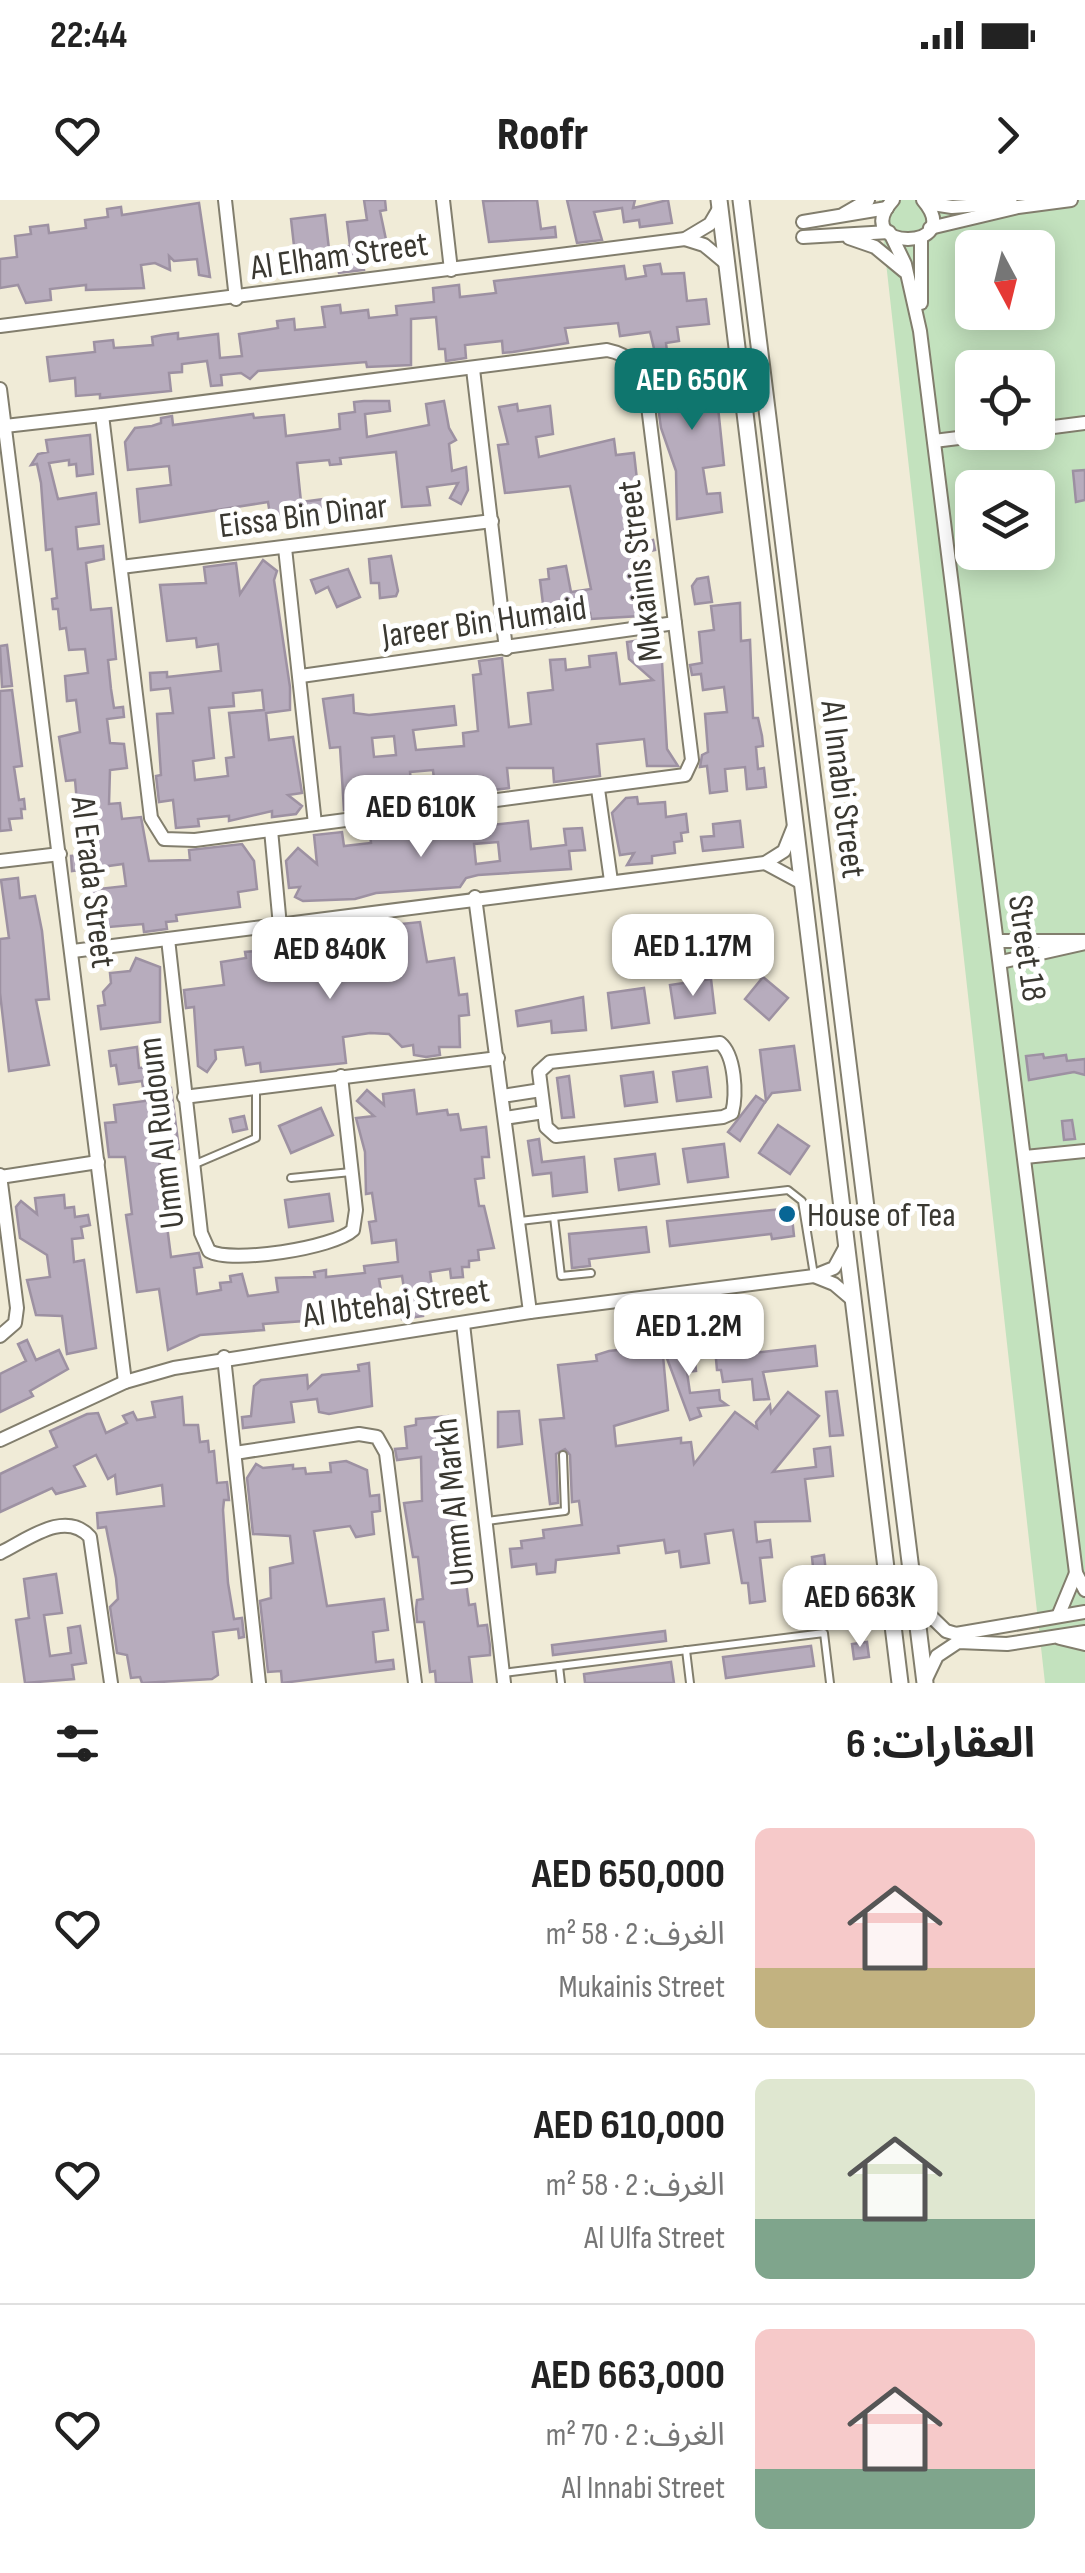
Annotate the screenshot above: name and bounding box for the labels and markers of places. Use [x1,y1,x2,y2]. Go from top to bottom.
pin: AED 650K [589,348,795,433]
pin: AED 610K [318,775,524,860]
pin: AED 1.17M [579,914,807,999]
pin: AED 840K [227,917,433,1002]
place label: House of Tea [807,1194,956,1237]
marker: House of Tea [776,1203,798,1225]
pin: AED 1.2M [586,1294,792,1379]
pin: AED 663K [757,1565,963,1650]

